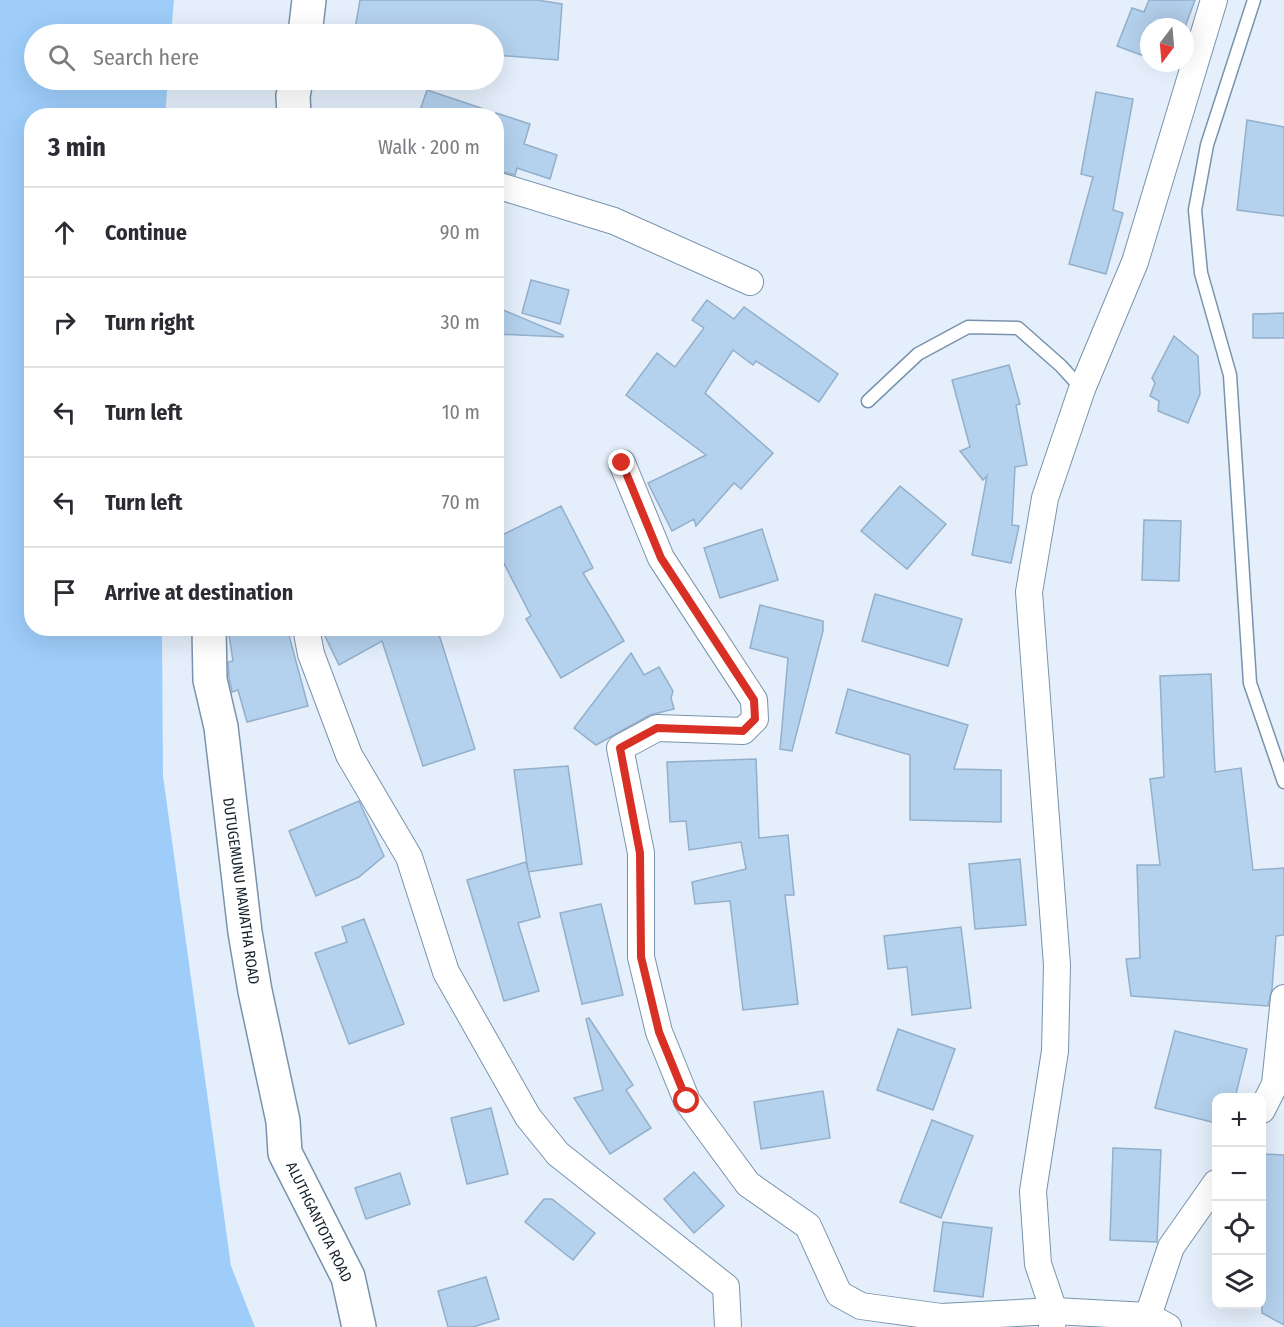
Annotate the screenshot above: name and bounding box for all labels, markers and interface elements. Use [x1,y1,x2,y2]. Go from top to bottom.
north arrow [1140,18,1194,72]
search box [24,24,504,90]
icon: search [45,41,78,74]
text: Search here [93,44,199,71]
text: 3 min [48,132,106,163]
text: Walk · 200 m [378,135,480,159]
icon: ahead [48,216,81,249]
text: Continue [105,219,187,246]
text: 90 m [440,220,480,244]
icon: right [48,306,81,339]
text: Turn right [105,309,194,336]
text: 30 m [440,310,480,334]
icon: left [48,396,81,429]
text: Turn left [105,399,183,426]
text: 10 m [442,400,480,424]
route end [608,449,634,475]
icon: left [48,486,81,519]
text: Turn left [105,489,183,516]
text: 70 m [442,490,480,514]
icon: arrive [48,576,81,609]
text: Arrive at destination [105,579,293,606]
street label: DUTUGEMUNU MAWATHA ROAD [219,797,263,985]
route start [673,1087,699,1113]
map controls [1212,1093,1266,1309]
button: + [1212,1093,1266,1147]
button: − [1212,1147,1266,1201]
street label: ALUTHGANTOTA ROAD [282,1159,356,1285]
button: locate [1212,1201,1266,1255]
button: layers [1212,1255,1266,1309]

